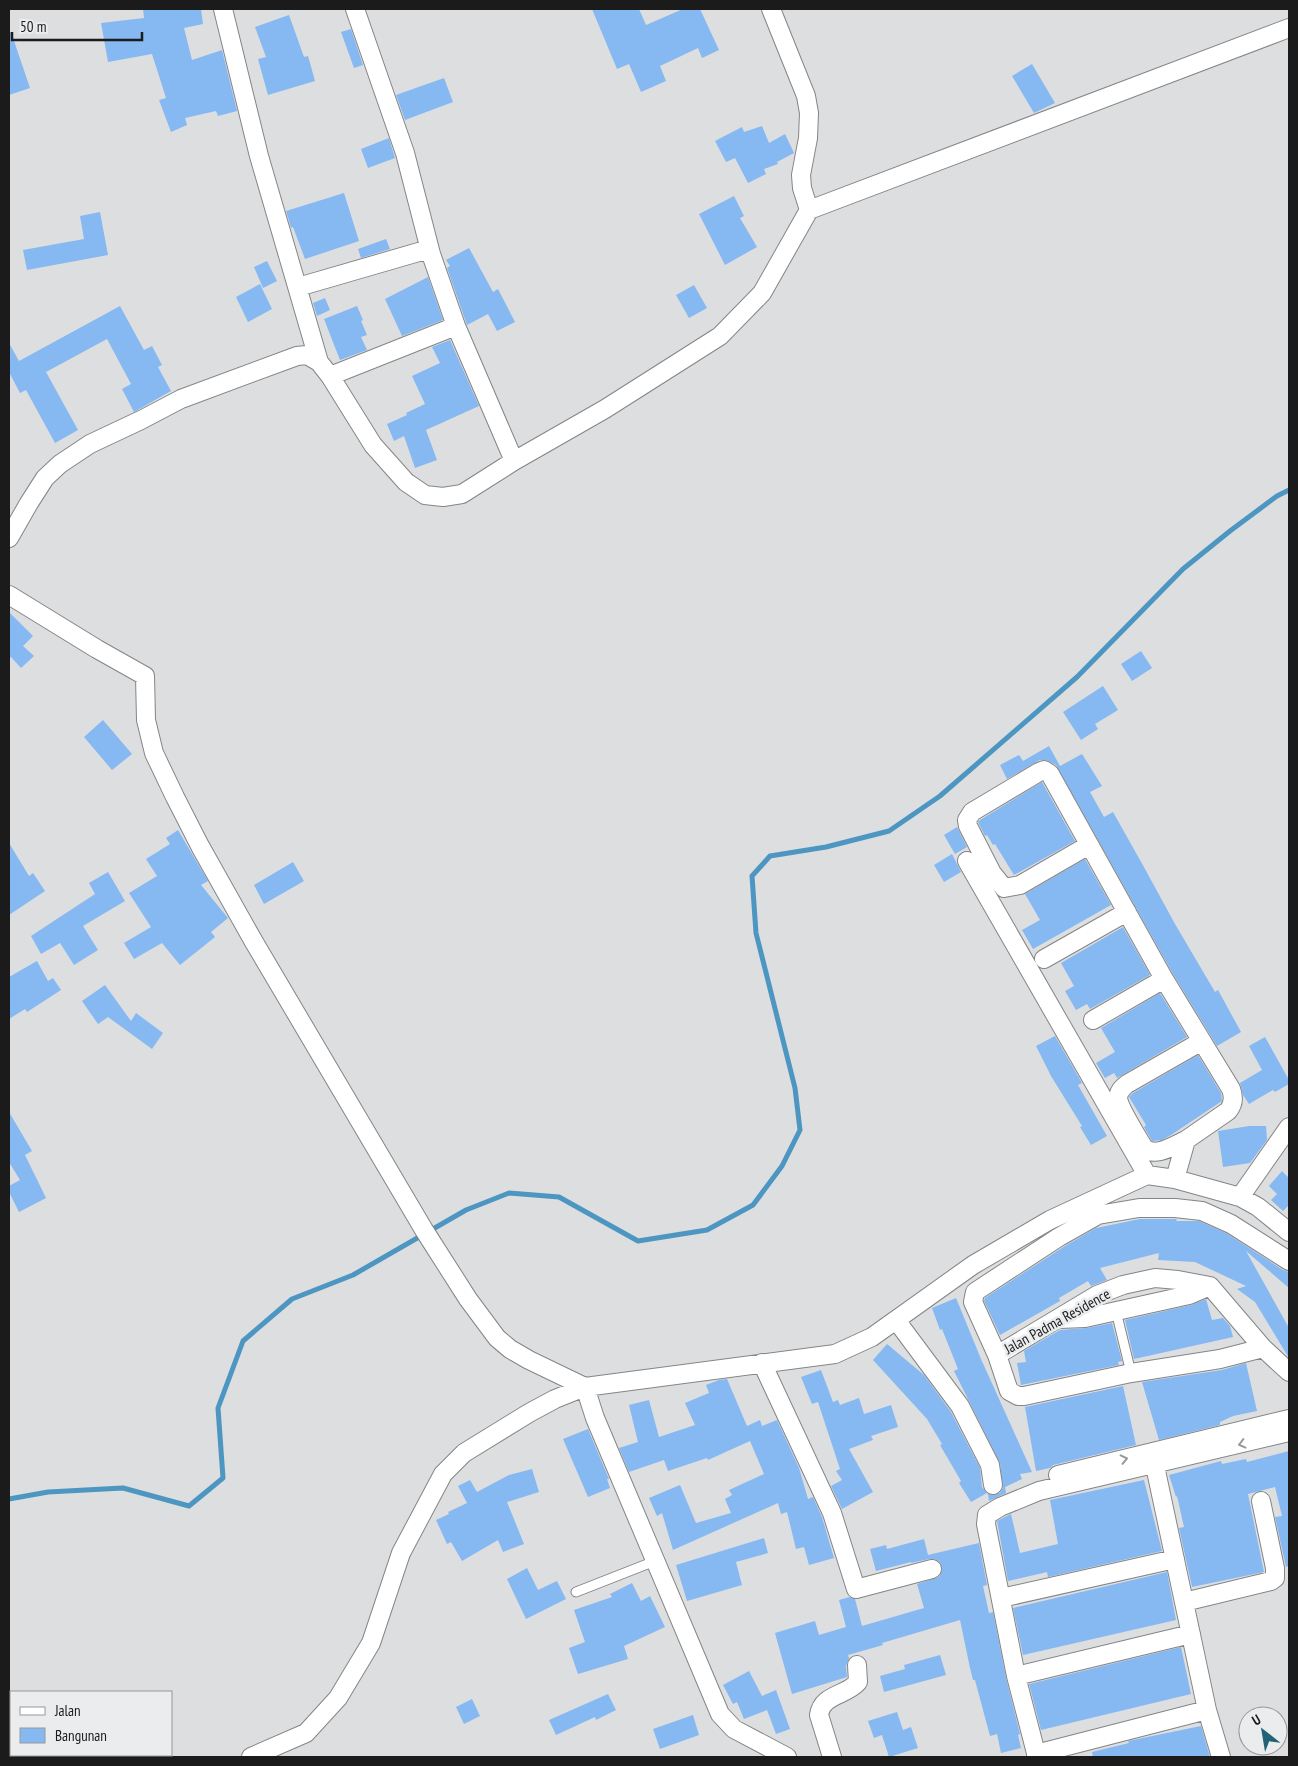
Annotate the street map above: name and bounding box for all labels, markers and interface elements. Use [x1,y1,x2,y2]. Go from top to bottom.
scale bar [12,10,142,42]
text: 50 m [20,17,46,36]
street label: Jalan Padma Residence [1000,1284,1113,1358]
one-way arrow [1237,1438,1246,1449]
one-way arrow [1120,1454,1129,1465]
legend [10,1691,172,1756]
text: Jalan [54,1701,81,1720]
north arrow [1238,1706,1288,1756]
text: U [1249,1710,1264,1729]
text: Bangunan [55,1726,107,1745]

